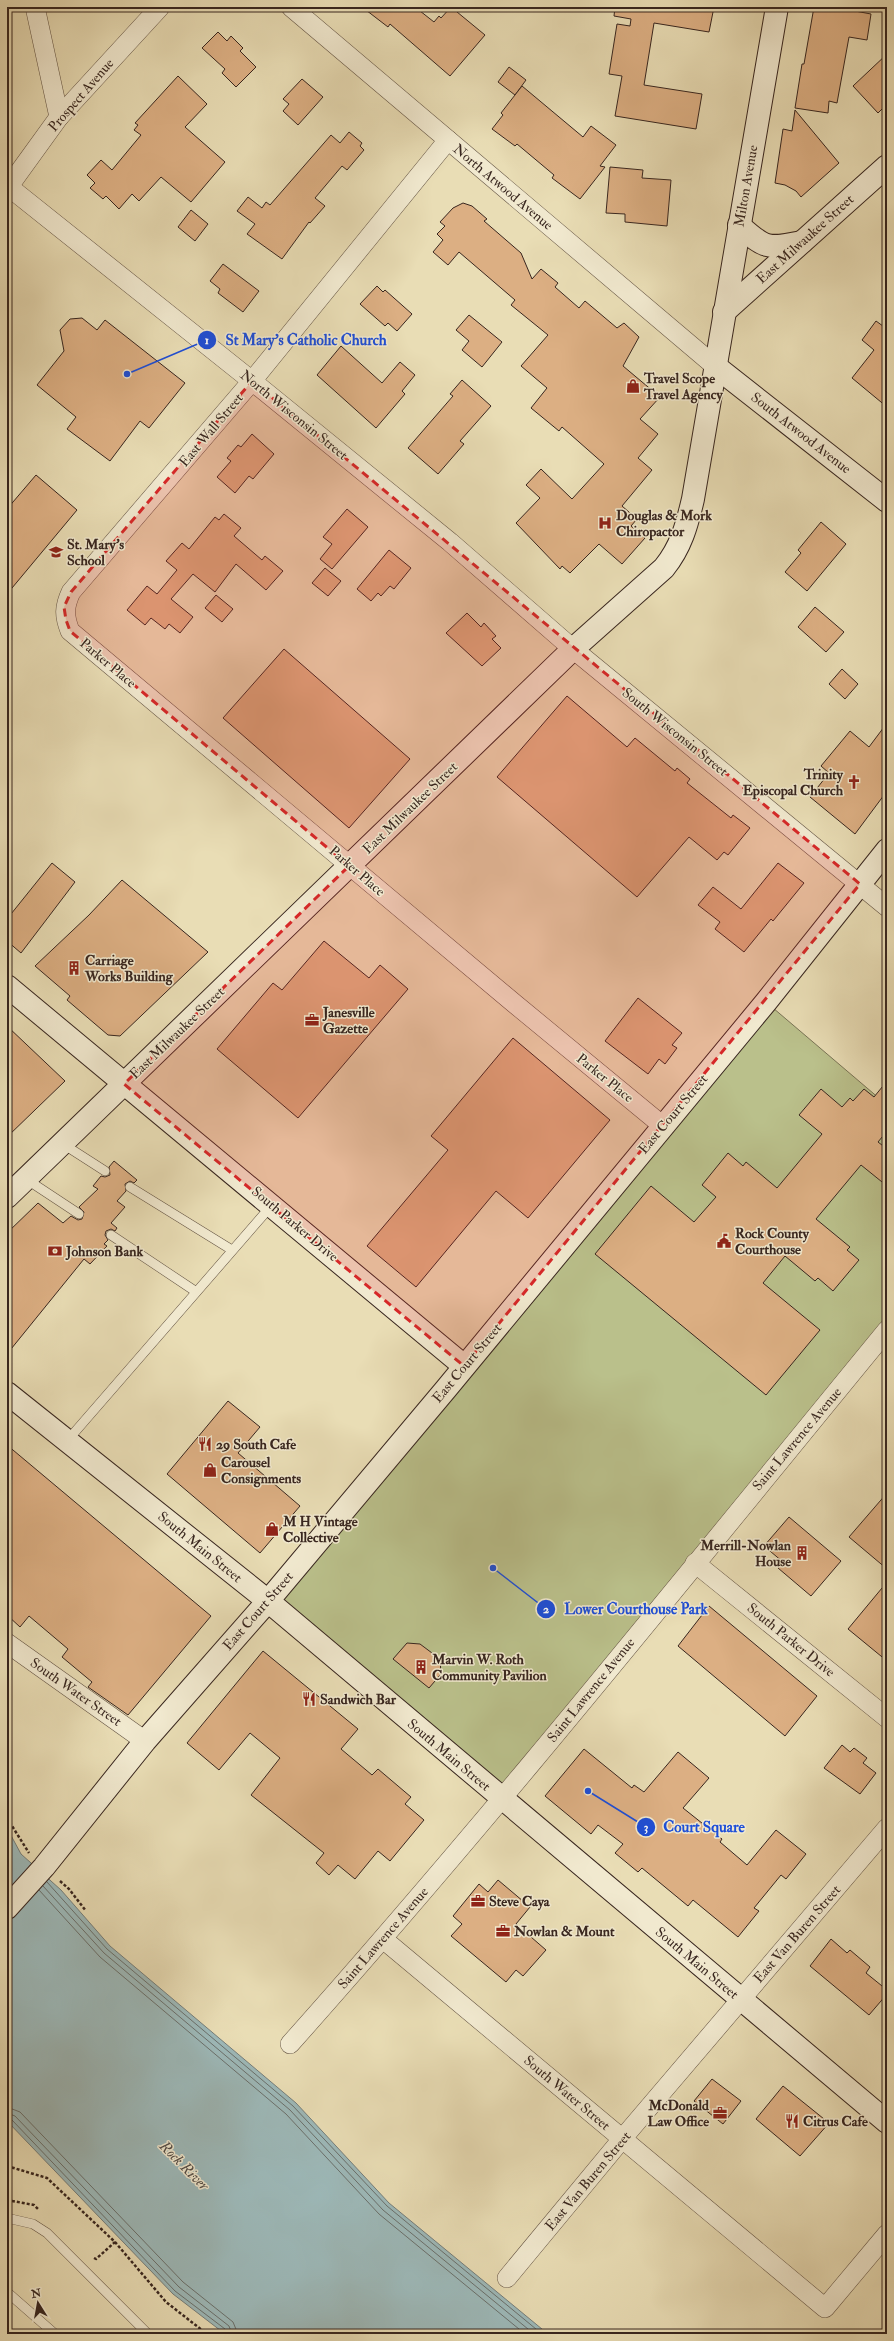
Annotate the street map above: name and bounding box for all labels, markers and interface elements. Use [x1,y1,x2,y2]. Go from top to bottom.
street label: Prospect Avenue [45,55,118,136]
street label: North Atwood Avenue [450,140,556,234]
street label: Milton Avenue [730,144,762,228]
street label: East Milwaukee Street [753,190,858,287]
callout: St Mary's Catholic Church [197,326,395,353]
text: St Mary's Catholic Church [225,331,387,351]
text: 1 [205,333,209,348]
street label: North Wisconsin Street [237,366,352,464]
place label: Travel Scope Travel Agency [643,370,723,404]
shop icon: Travel Scope Travel Agency [625,378,641,394]
street label: East Wall Street [175,389,247,470]
street label: South Atwood Avenue [748,389,855,477]
place label: Douglas & Mork Chiropactor [616,507,712,541]
hospital icon: Douglas & Mork Chiropactor [597,515,613,531]
place label: St. Mary's School [67,536,124,569]
school or university icon: St. Mary's School [48,544,64,560]
street label: Parker Place [76,635,140,692]
street label: South Wisconsin Street [619,684,732,780]
street label: East Milwaukee Street [359,758,461,858]
place label: Trinity Episcopal Church [743,766,844,800]
church icon: Trinity Episcopal Church [846,774,862,790]
street label: Parker Place [326,842,388,900]
place label: Carriage Works Building [84,952,174,986]
building icon: Carriage Works Building [66,960,82,976]
street label: East Milwaukee Street [126,983,228,1083]
place label: Janesville Gazette [322,1004,375,1037]
office icon: Janesville Gazette [304,1012,320,1028]
street label: Parker Place [573,1050,637,1106]
street label: East Court Street [635,1070,712,1157]
street label: South Parker Drive [248,1183,342,1265]
place label: Rock County Courthouse [735,1225,810,1258]
public building icon: Rock County Courthouse [716,1233,732,1249]
bank icon: Johnson Bank [47,1243,63,1259]
place label: Johnson Bank [65,1243,143,1261]
street label: East Court Street [429,1319,506,1406]
street label: Saint Lawrence Avenue [749,1384,845,1494]
restaurant icon: 29 South Cafe [197,1436,213,1452]
place label: 29 South Cafe [216,1436,296,1453]
place label: Carousel Consignments [221,1454,301,1488]
shop icon: Carousel Consignments [202,1462,218,1478]
street label: South Main Street [154,1508,246,1586]
place label: M H Vintage Collective [282,1513,358,1546]
shop icon: M H Vintage Collective [264,1521,280,1537]
place label: Merrill-Nowlan House [700,1537,792,1570]
building icon: Merrill-Nowlan House [794,1545,810,1561]
street label: East Court Street [219,1568,297,1654]
callout: Lower Courthouse Park [536,1595,715,1622]
street label: South Parker Drive [744,1599,838,1681]
text: Lower Courthouse Park [564,1600,709,1619]
text: 2 [543,1602,549,1617]
street label: Saint Lawrence Avenue [544,1634,638,1746]
place label: Marvin W. Roth Community Pavilion [431,1651,547,1685]
street label: South Water Street [27,1654,125,1730]
building icon: Marvin W. Roth Community Pavilion [413,1659,429,1675]
restaurant icon: Sandwich Bar [301,1691,317,1707]
place label: Sandwich Bar [320,1691,397,1708]
street label: South Main Street [404,1715,494,1795]
callout: Court Square [636,1813,753,1840]
text: Court Square [663,1818,745,1838]
text: 3 [644,1820,649,1835]
street label: East Van Buren Street [750,1881,844,1986]
street label: Saint Lawrence Avenue [334,1883,432,1992]
office icon: Steve Caya [470,1893,486,1909]
place label: Steve Caya [489,1893,551,1911]
office icon: Nowlan & Mount [495,1923,511,1939]
place label: Nowlan & Mount [513,1923,615,1940]
street label: South Main Street [652,1923,742,2003]
street label: South Water Street [520,2052,614,2134]
place label: McDonald Law Office [647,2097,709,2130]
office icon: McDonald Law Office [712,2105,728,2121]
restaurant icon: Citrus Cafe [784,2113,800,2129]
place label: Citrus Cafe [803,2113,868,2130]
street label: East Van Buren Street [542,2128,635,2234]
water label: Rock River [154,2136,214,2196]
north arrow [18,2283,58,2323]
text: N [29,2286,43,2301]

